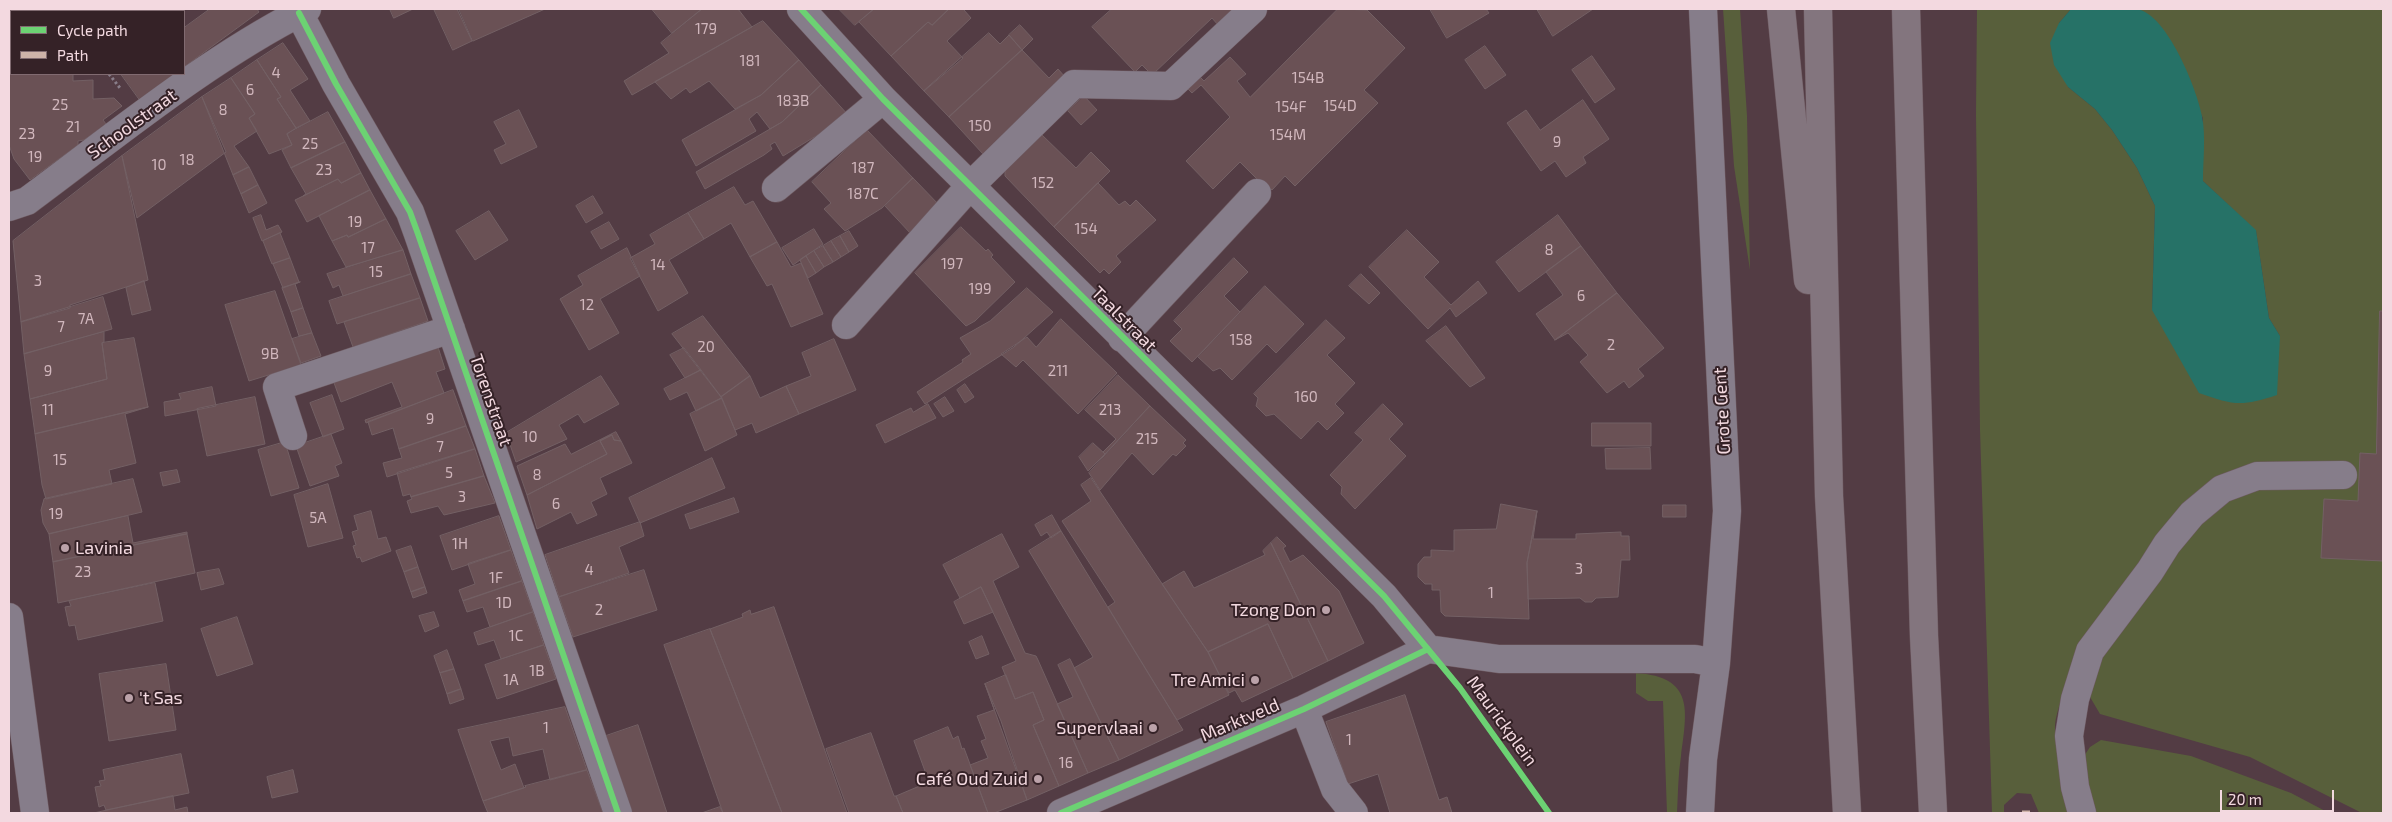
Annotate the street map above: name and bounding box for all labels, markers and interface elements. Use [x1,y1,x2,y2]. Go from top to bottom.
legend [10,10,185,75]
house number: 179 [695,20,717,38]
text: Cycle path [57,21,128,39]
text: Path [57,46,88,64]
house number: 181 [739,52,761,70]
house number: 4 [271,64,281,82]
house number: 154B [1292,69,1324,87]
house number: 6 [246,81,254,99]
street label: Schoolstraat [83,84,181,164]
house number: 183B [777,92,809,110]
house number: 25 [52,96,68,114]
house number: 154D [1323,97,1357,115]
house number: 154F [1275,98,1307,116]
house number: 8 [218,101,228,119]
house number: 150 [968,117,992,135]
house number: 21 [66,118,80,136]
house number: 23 [19,125,35,143]
house number: 154M [1270,126,1306,144]
house number: 9 [1553,133,1561,151]
house number: 25 [302,135,318,153]
house number: 19 [28,148,42,166]
house number: 18 [179,151,195,169]
house number: 10 [151,156,167,174]
house number: 187 [852,159,874,177]
house number: 23 [316,161,332,179]
house number: 152 [1032,174,1054,192]
house number: 187C [847,185,879,203]
house number: 19 [348,213,362,231]
house number: 154 [1074,220,1098,238]
house number: 17 [361,239,375,257]
house number: 8 [1544,241,1554,259]
house number: 197 [941,255,963,273]
house number: 14 [650,256,666,274]
house number: 15 [369,263,383,281]
house number: 3 [34,272,42,290]
house number: 199 [968,280,992,298]
street label: Taalstraat [1087,282,1161,356]
house number: 6 [1577,287,1585,305]
house number: 12 [580,296,594,314]
house number: 7A [78,310,94,328]
house number: 7 [57,318,65,336]
house number: 158 [1229,331,1253,349]
house number: 2 [1607,336,1615,354]
house number: 20 [697,338,715,356]
house number: 9B [261,345,279,363]
street label: Torenstraat [465,351,517,449]
house number: 9 [44,362,52,380]
house number: 211 [1048,362,1068,380]
street label: Grote Gent [1709,367,1735,455]
house number: 160 [1294,388,1318,406]
house number: 11 [42,401,54,419]
house number: 213 [1099,401,1121,419]
house number: 9 [426,410,434,428]
house number: 10 [522,428,538,446]
house number: 215 [1136,430,1158,448]
house number: 7 [436,438,444,456]
house number: 15 [53,451,67,469]
house number: 5 [445,464,453,482]
house number: 8 [532,466,542,484]
house number: 3 [458,488,466,506]
house number: 6 [552,495,560,513]
house number: 19 [49,505,63,523]
house number: 5A [309,509,327,527]
house number: 1H [452,535,468,553]
place label: Lavinia [75,537,133,559]
marker: Lavinia [59,542,71,554]
house number: 3 [1575,560,1583,578]
house number: 4 [584,561,594,579]
house number: 23 [75,563,91,581]
house number: 1F [489,569,503,587]
house number: 1 [1488,584,1494,602]
house number: 1D [496,594,512,612]
place label: Tzong Don [1231,599,1316,621]
house number: 2 [595,601,603,619]
marker: Tzong Don [1320,604,1332,616]
house number: 1C [509,627,523,645]
house number: 1B [529,662,545,680]
place label: Tre Amici [1171,669,1245,691]
house number: 1A [503,671,519,689]
street label: Maurickplein [1462,672,1542,770]
marker: Tre Amici [1249,674,1261,686]
place label: 't Sas [139,687,183,709]
marker: 't Sas [123,692,135,704]
street label: Marktveld [1197,694,1283,746]
place label: Supervlaai [1056,717,1143,739]
house number: 1 [543,719,549,737]
marker: Supervlaai [1147,722,1159,734]
house number: 1 [1346,731,1352,749]
house number: 16 [1059,754,1073,772]
place label: Café Oud Zuid [916,768,1028,790]
marker: Café Oud Zuid [1032,773,1044,785]
scale bar [2222,780,2336,812]
text: 20 m [2228,790,2262,808]

